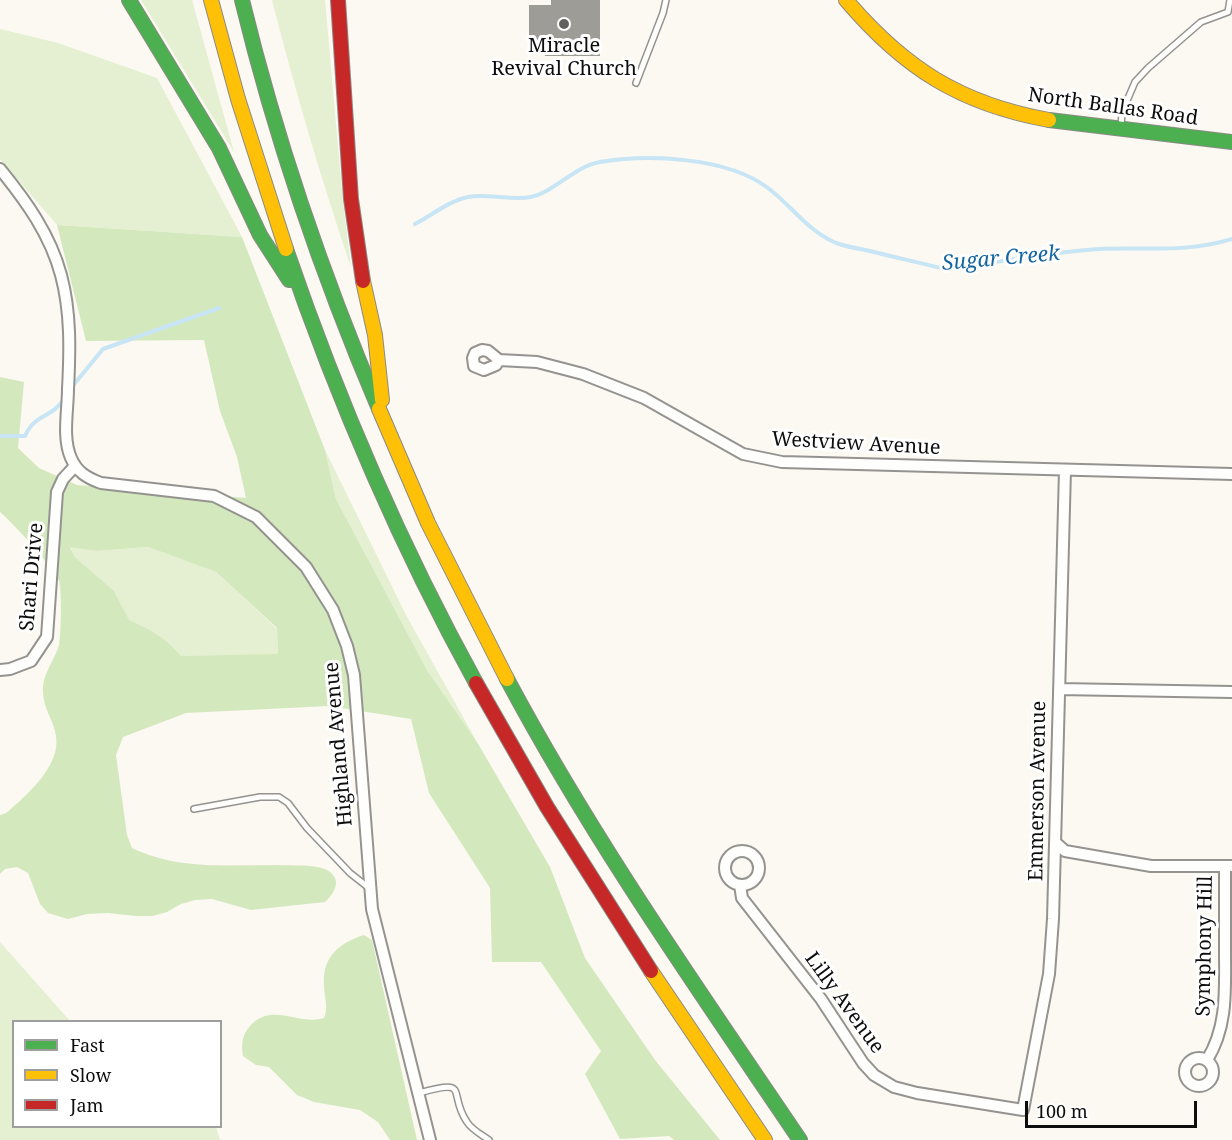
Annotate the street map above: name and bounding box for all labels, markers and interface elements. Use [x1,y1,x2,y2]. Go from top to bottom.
marker: Miracle Revival Church [557,17,571,31]
place label: Miracle Revival Church [491,34,637,81]
street label: North Ballas Road [1026,83,1200,131]
water label: Sugar Creek [941,241,1061,277]
street label: Westview Avenue [771,428,941,460]
street label: Shari Drive [15,522,49,632]
street label: Highland Avenue [320,661,358,827]
street label: Emmerson Avenue [1024,701,1052,881]
street label: Symphony Hill [1192,875,1218,1017]
street label: Lilly Avenue [799,948,889,1058]
legend [12,1020,222,1128]
text: Fast [70,1033,105,1057]
text: Slow [70,1063,111,1087]
scale bar [1028,1089,1200,1127]
text: Jam [70,1093,104,1117]
text: 100 m [1036,1099,1088,1123]

